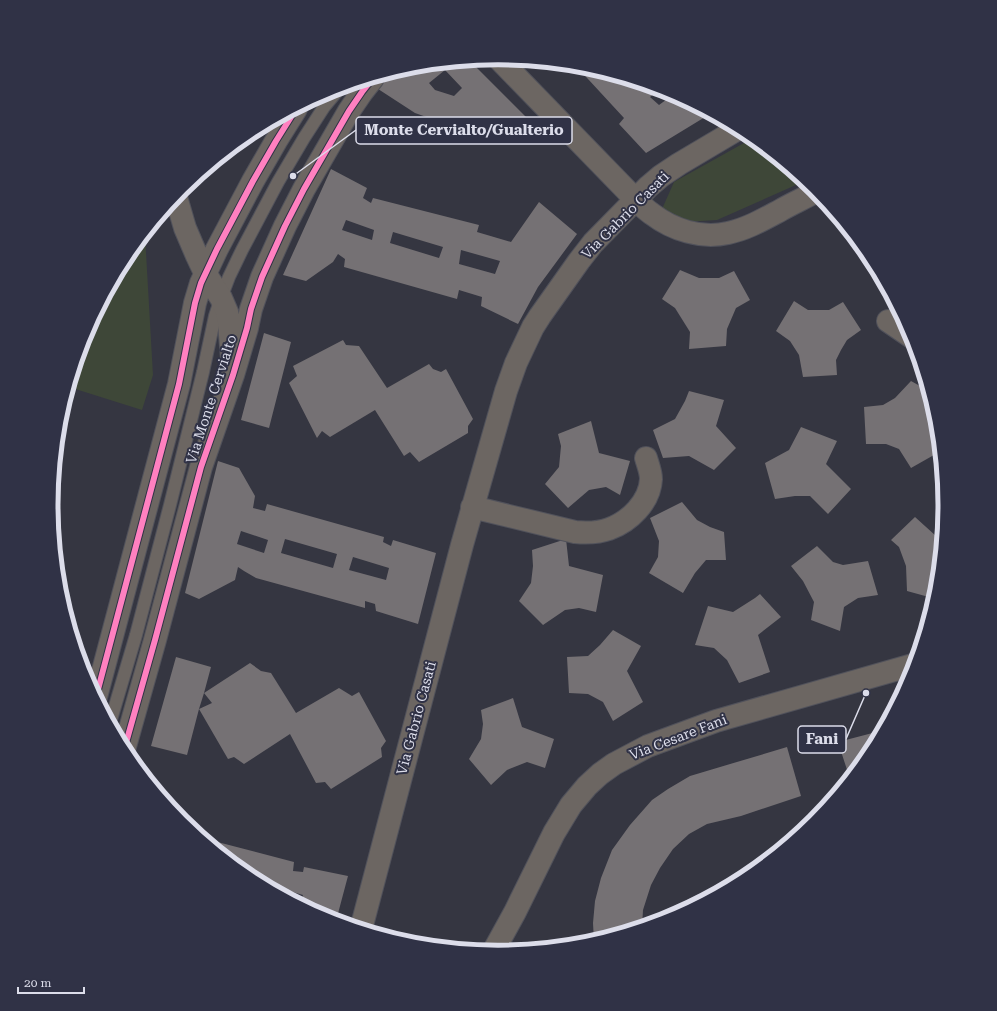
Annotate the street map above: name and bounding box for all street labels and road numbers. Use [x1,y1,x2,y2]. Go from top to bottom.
street label: Via Gabrio Casati [578,168,672,262]
street label: Via Monte Cervialto [183,333,239,465]
street label: Via Gabrio Casati [393,659,439,776]
street label: Via Cesare Fani [627,711,729,763]

